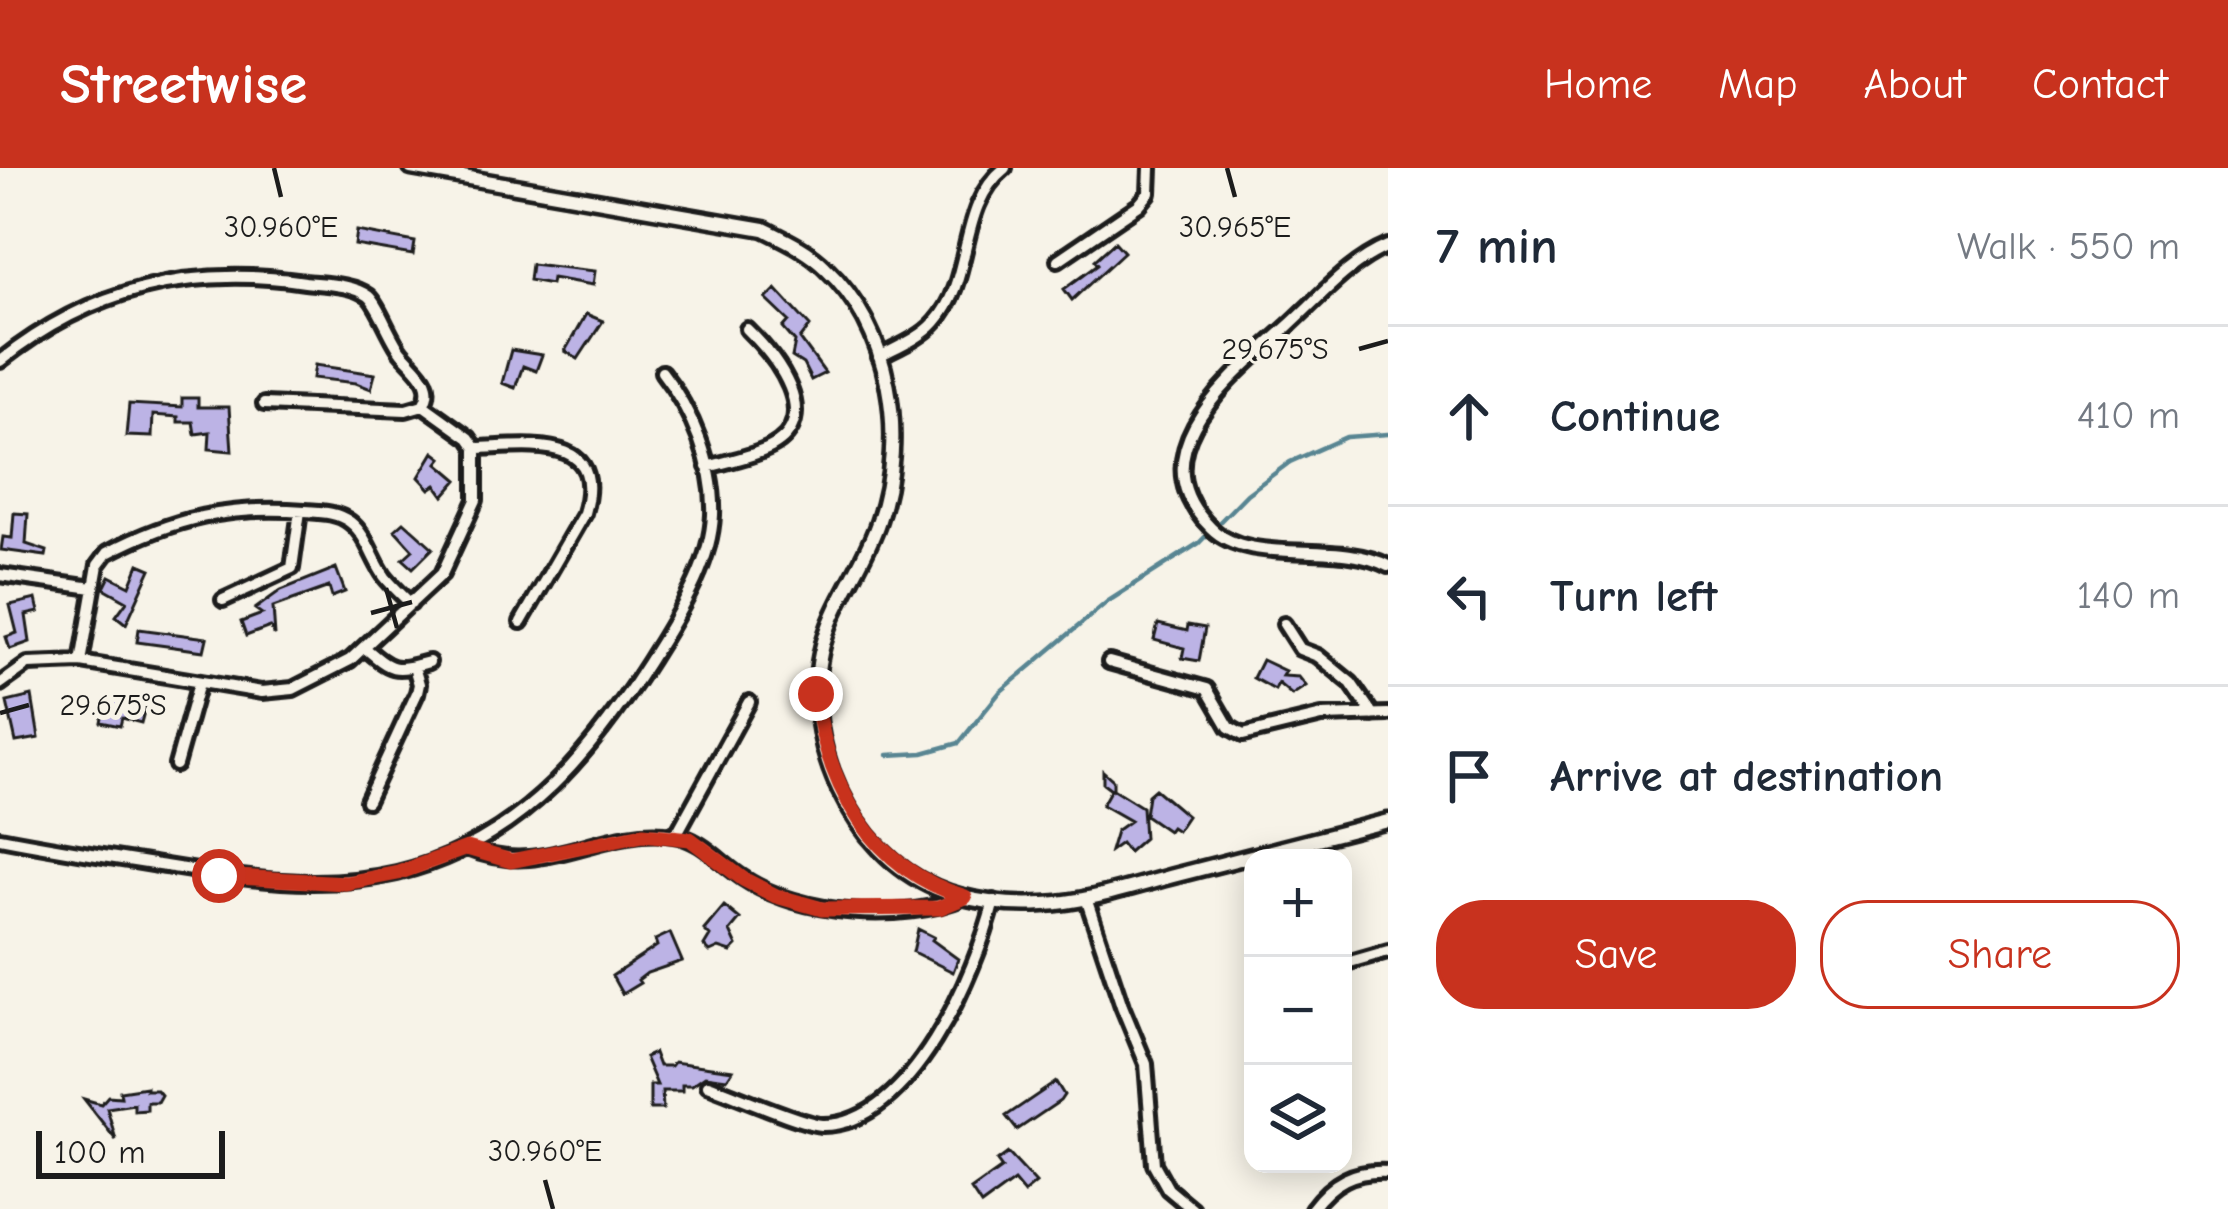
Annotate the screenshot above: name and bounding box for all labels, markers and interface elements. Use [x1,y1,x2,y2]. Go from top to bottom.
text: Streetwise [60,52,307,117]
text: Home [1544,60,1652,109]
text: Map [1718,60,1797,109]
text: About [1863,60,1966,109]
text: Contact [2032,60,2168,109]
text: 30.960°E [224,210,338,245]
text: 30.965°E [1179,210,1291,245]
text: 7 min [1436,217,1558,276]
text: Walk · 550 m [1957,224,2180,269]
text: 29.675°S [1222,332,1328,367]
icon: ahead [1436,383,1502,449]
text: Continue [1550,390,1720,442]
text: 410 m [2077,393,2180,438]
icon: left [1436,563,1502,629]
text: Turn left [1550,570,1717,622]
text: 140 m [2077,573,2180,618]
route end [789,667,843,721]
text: 29.675°S [60,688,166,723]
icon: arrive [1436,743,1502,809]
text: Arrive at destination [1550,750,1943,802]
route start [192,849,246,903]
map controls [1244,849,1352,1173]
button: + [1244,849,1352,957]
button: Save [1436,900,1796,1009]
button: Share [1820,900,2180,1009]
button: − [1244,957,1352,1065]
button: layers [1244,1065,1352,1173]
scale bar [36,1125,225,1178]
text: 100 m [54,1133,146,1171]
text: 30.960°E [488,1134,602,1169]

